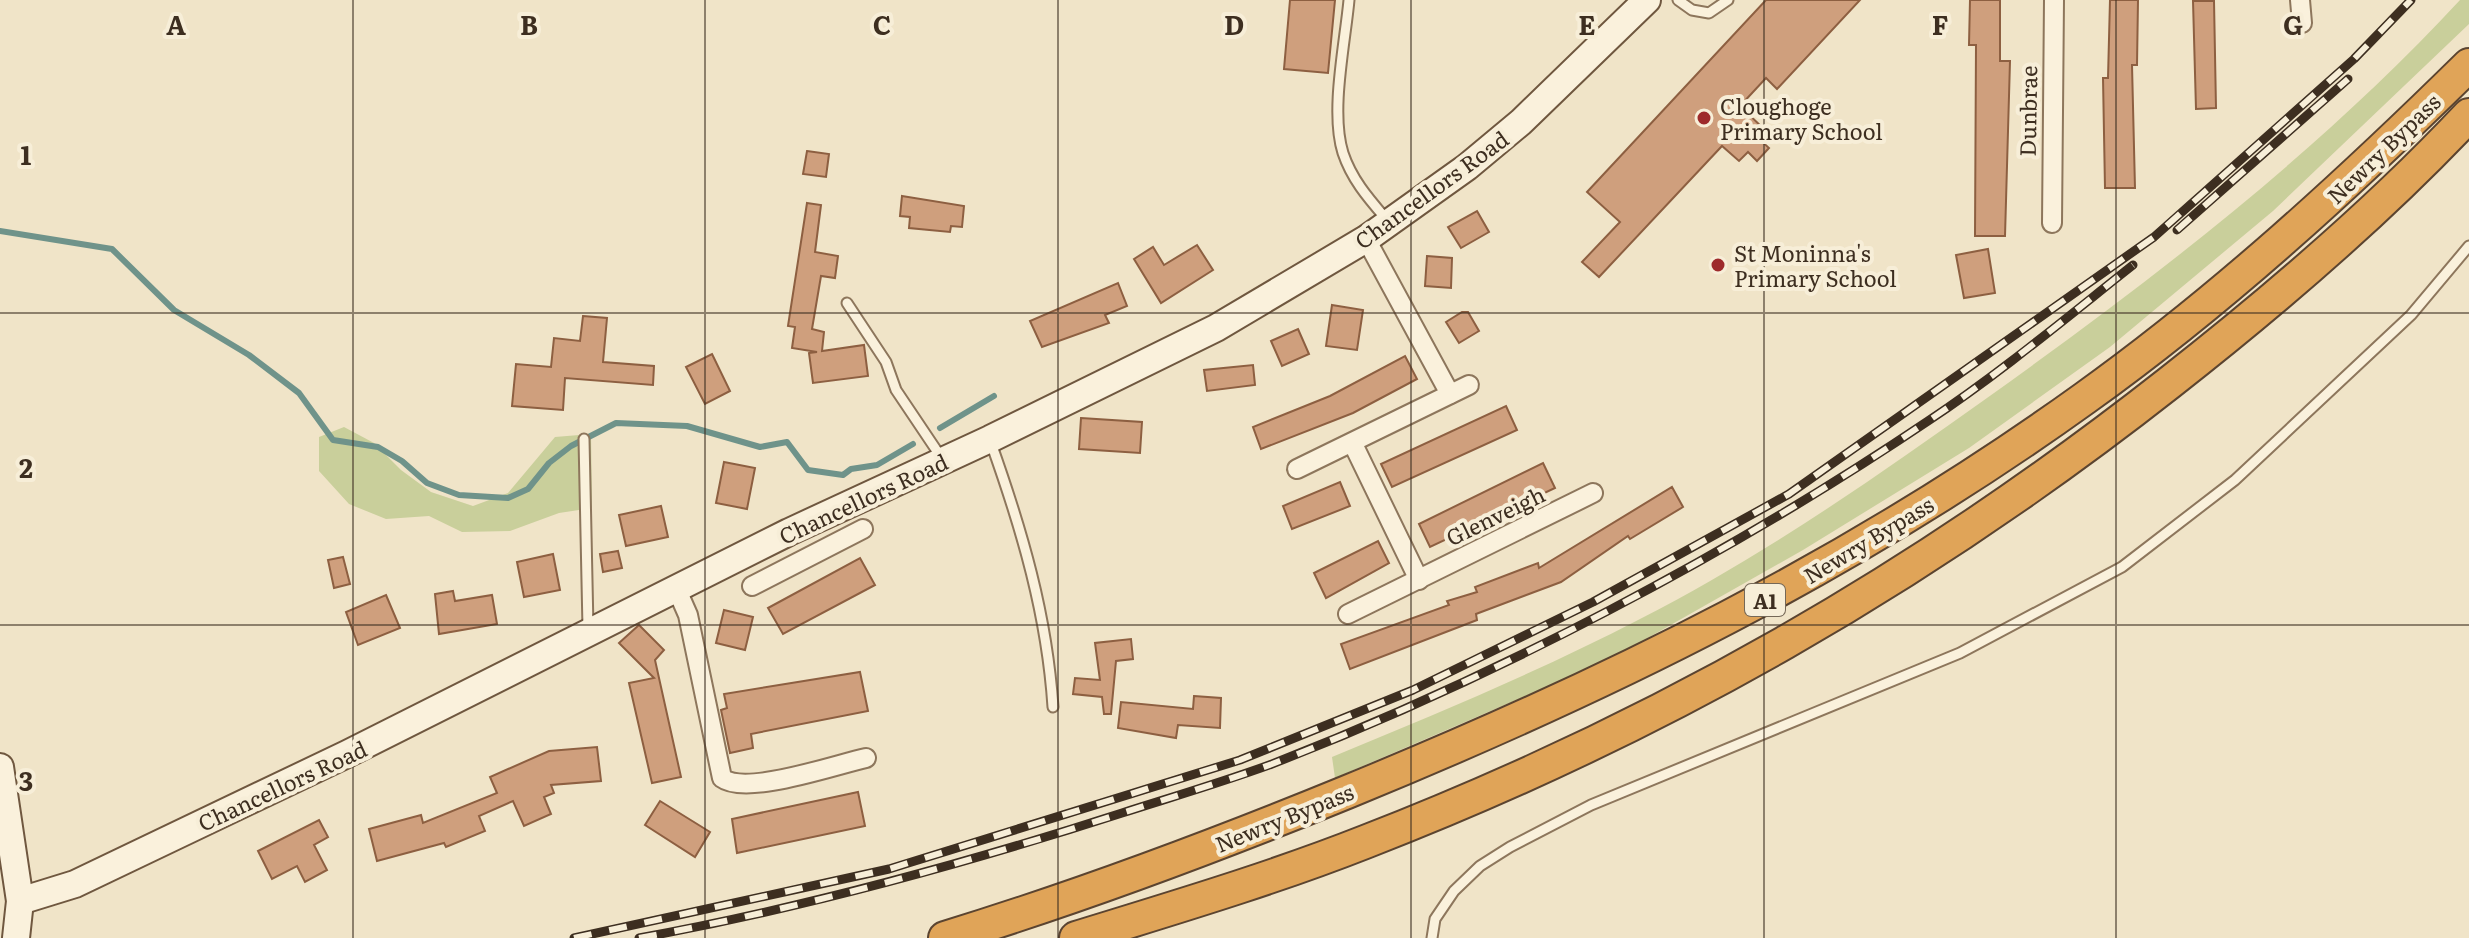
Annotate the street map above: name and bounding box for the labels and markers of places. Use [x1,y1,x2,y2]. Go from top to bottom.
place label: Cloughoge Primary School [1720,89,1883,147]
marker: Cloughoge Primary School [1695,109,1713,127]
place label: St Moninna's Primary School [1734,236,1897,294]
marker: St Moninna's Primary School [1709,256,1727,274]

